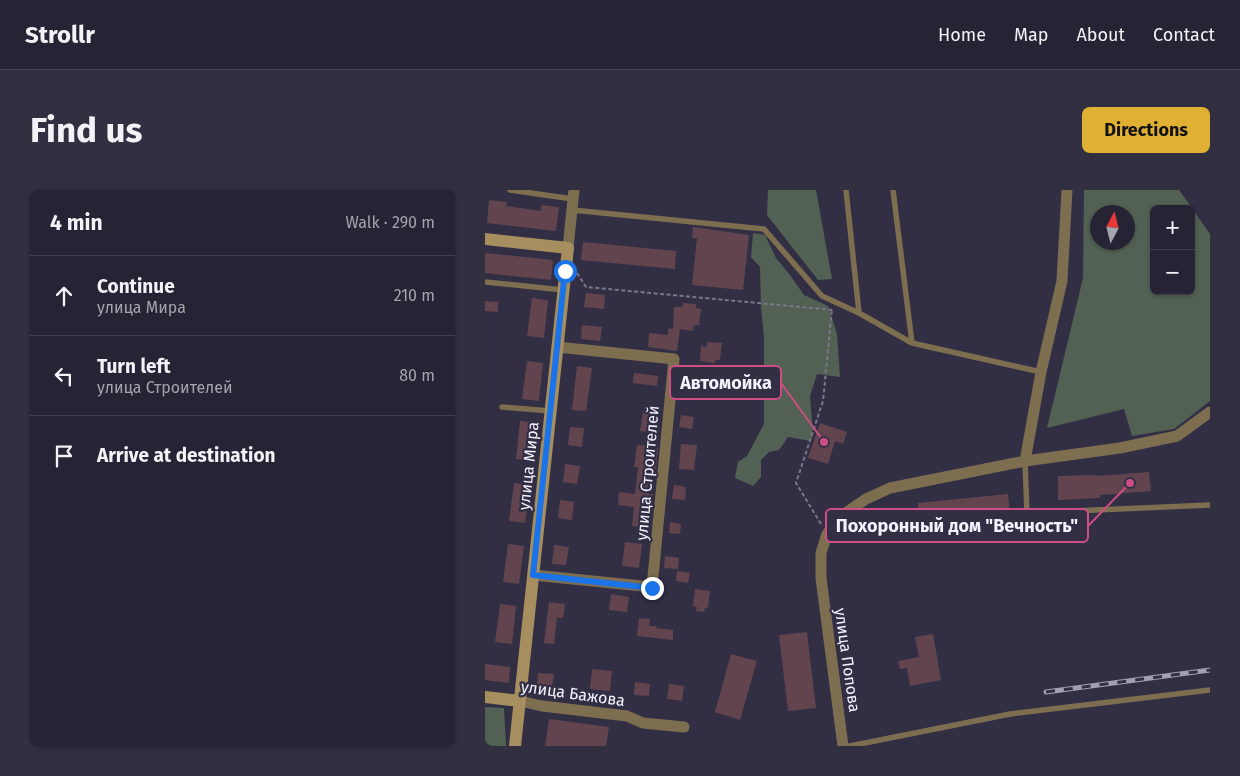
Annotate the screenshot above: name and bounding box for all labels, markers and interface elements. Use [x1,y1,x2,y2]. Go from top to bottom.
text: Strollr [25,21,95,49]
text: Home [938,24,986,46]
text: Map [1014,24,1048,46]
text: About [1076,24,1125,46]
text: Contact [1153,24,1215,46]
button: Directions [1082,107,1210,153]
text: Find us [30,109,142,151]
north arrow [1090,205,1135,250]
map controls [1150,205,1195,295]
button: + [1150,205,1195,250]
text: 4 min [50,210,103,236]
text: Walk · 290 m [345,213,435,232]
button: − [1150,250,1195,295]
route start [554,260,577,283]
text: Continue [97,275,175,298]
icon: ahead [50,282,78,310]
text: 210 m [394,286,435,305]
text: улица Мира [97,298,186,317]
text: Turn left [97,355,171,378]
icon: left [50,362,78,390]
text: 80 m [399,366,435,385]
callout: Автомойка [670,366,781,399]
text: Автомойка [679,372,772,394]
text: улица Строителей [97,378,233,397]
street label: улица Строителей [632,405,663,541]
street label: улица Мира [514,421,543,511]
icon: arrive [50,442,78,470]
text: Arrive at destination [97,444,276,467]
callout: Похоронный дом "Вечность" [826,509,1088,542]
text: Похоронный дом "Вечность" [836,515,1078,537]
route end [641,577,664,600]
street label: улица Попова [831,607,864,714]
street label: улица Бажова [520,677,626,710]

